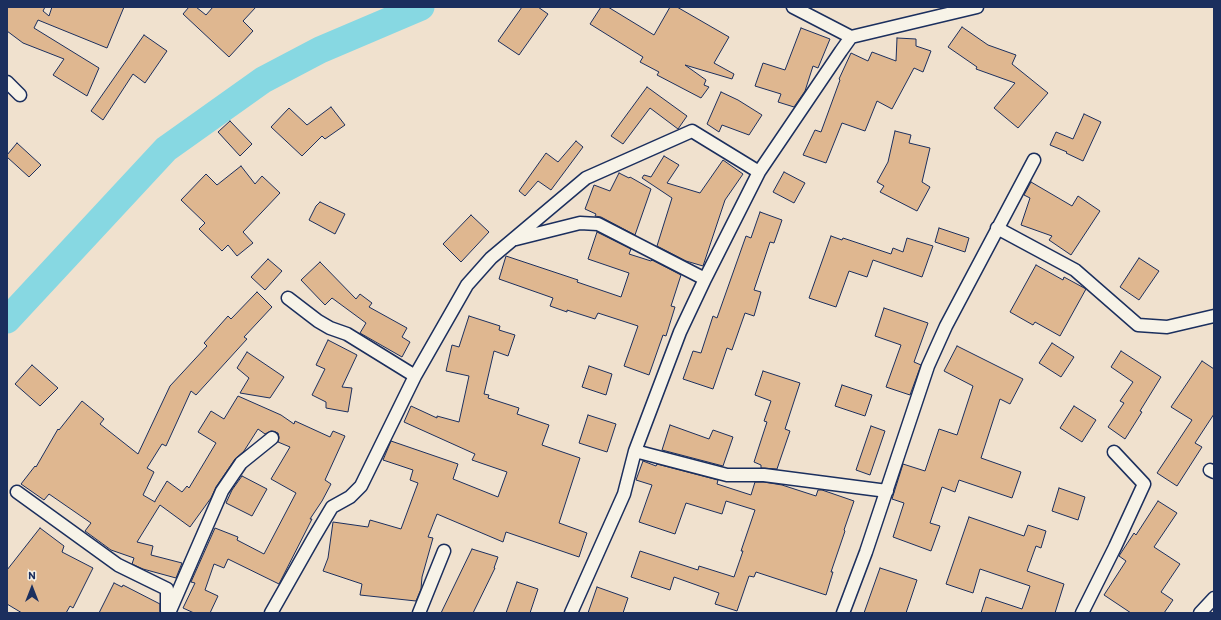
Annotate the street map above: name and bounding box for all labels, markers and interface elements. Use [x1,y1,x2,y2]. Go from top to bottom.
north arrow [12,568,52,608]
text: N [28,569,36,582]

